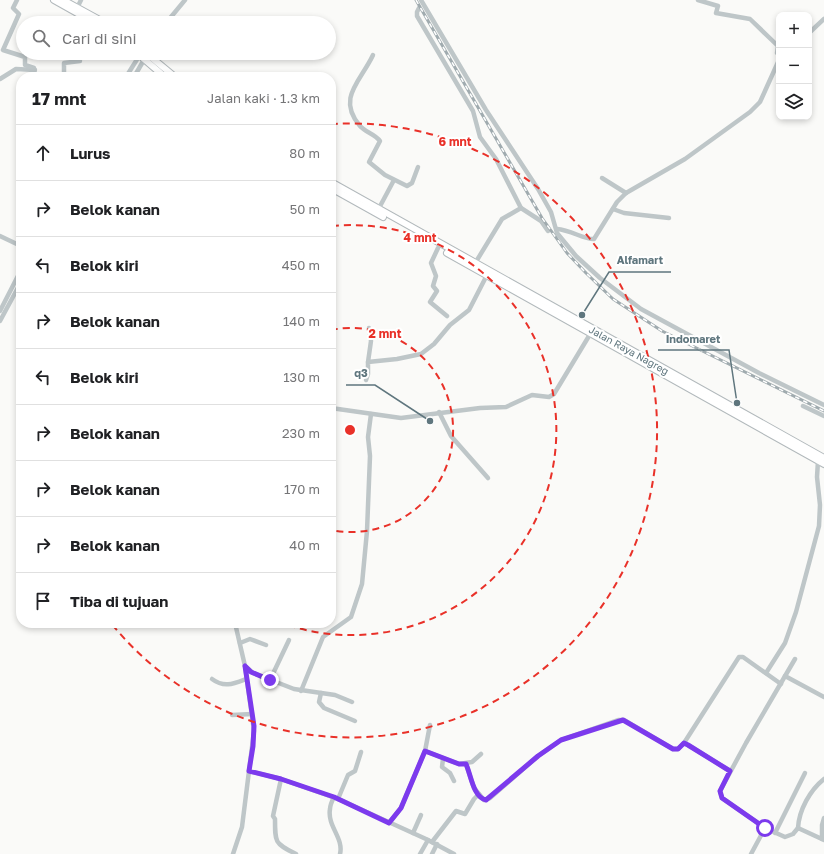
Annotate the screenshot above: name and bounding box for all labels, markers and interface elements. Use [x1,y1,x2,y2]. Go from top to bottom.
map controls [776,12,812,120]
button: + [776,12,812,48]
search box [16,16,336,60]
icon: search [30,27,52,49]
text: Cari di sini [62,29,137,47]
button: − [776,48,812,84]
button: layers [776,84,812,120]
text: 17 mnt [32,88,86,109]
text: Jalan kaki · 1.3 km [207,90,320,106]
text: 6 mnt [438,134,472,149]
icon: ahead [32,142,54,164]
text: Lurus [70,144,111,162]
text: 80 m [289,145,320,161]
icon: right [32,198,54,220]
text: Belok kanan [70,200,160,218]
text: 50 m [290,201,320,217]
text: 4 mnt [403,230,437,245]
callout: Alfamart [609,249,671,272]
text: Alfamart [617,253,664,266]
icon: left [32,254,54,276]
text: Belok kiri [70,256,139,274]
text: 450 m [282,257,320,273]
icon: right [32,310,54,332]
text: Belok kanan [70,312,160,330]
text: 140 m [283,313,320,329]
street label: Jalan Raya Nagreg [587,323,671,377]
text: 2 mnt [369,326,402,341]
callout: Indomaret [658,327,729,350]
text: Indomaret [666,332,721,345]
callout: q3 [346,362,375,385]
icon: left [32,366,54,388]
text: q3 [354,366,368,379]
text: Belok kiri [70,368,139,386]
text: 130 m [283,369,320,385]
icon: right [32,422,54,444]
centre of rings [343,423,357,437]
text: Belok kanan [70,424,160,442]
text: 230 m [282,425,320,441]
icon: right [32,478,54,500]
text: Belok kanan [70,480,160,498]
text: 170 m [284,481,320,497]
icon: right [32,534,54,556]
text: Belok kanan [70,536,160,554]
text: 40 m [289,537,320,553]
icon: arrive [32,590,54,612]
text: Tiba di tujuan [70,592,168,610]
route end [261,671,279,689]
route start [756,819,774,837]

